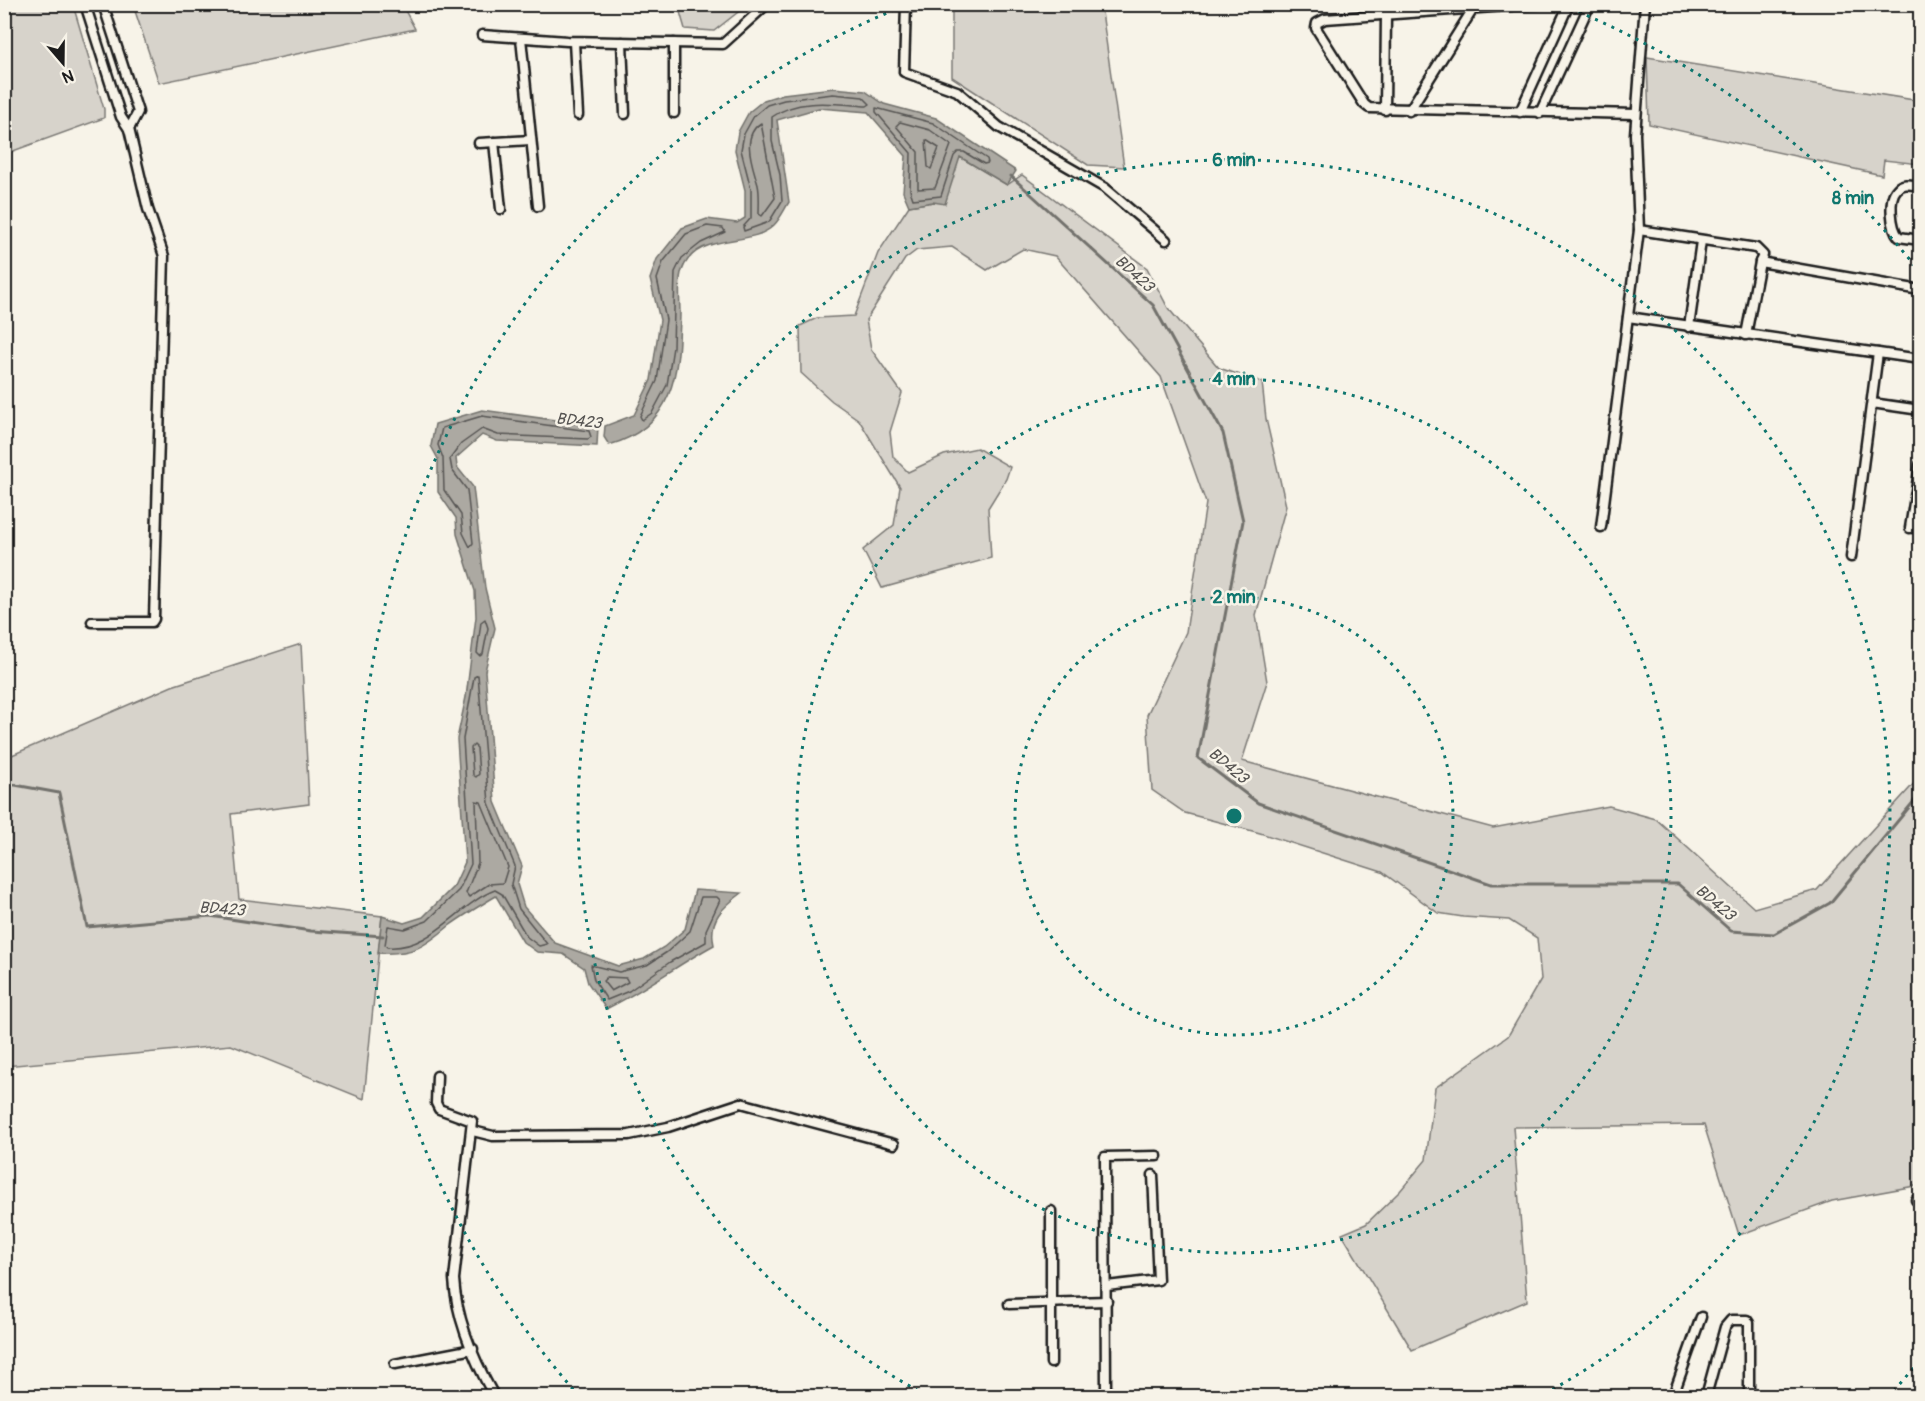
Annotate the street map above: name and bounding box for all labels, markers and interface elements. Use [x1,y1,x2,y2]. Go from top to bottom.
north arrow [33,33,93,93]
text: N [59,65,76,87]
text: 6 min [1212,149,1256,172]
text: 8 min [1832,187,1874,210]
water label: BD423 [1111,251,1160,298]
text: 4 min [1212,368,1256,391]
water label: BD423 [555,409,605,434]
text: 2 min [1212,586,1256,609]
water label: BD423 [1204,743,1254,789]
centre of rings [1224,806,1244,826]
water label: BD423 [1691,880,1741,926]
water label: BD423 [198,897,248,921]

